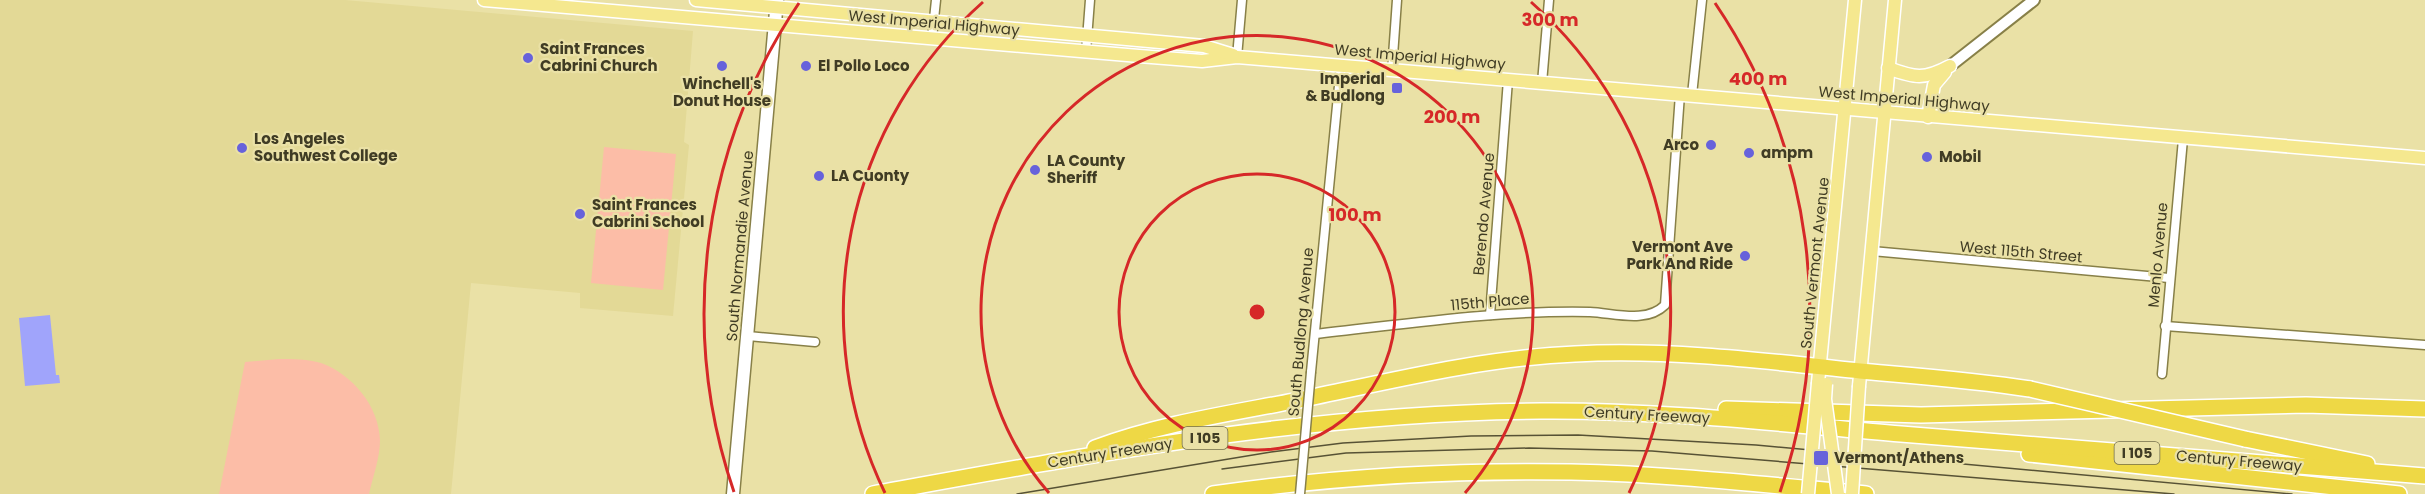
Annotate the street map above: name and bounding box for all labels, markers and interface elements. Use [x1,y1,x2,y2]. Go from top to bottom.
street label: West Imperial Highway [848,5,1021,40]
text: 300 m [1521,7,1579,32]
place label: Saint Frances Cabrini Church [540,38,658,76]
street label: West Imperial Highway [1334,39,1507,74]
marker: Saint Frances Cabrini Church [521,51,535,65]
place label: El Pollo Loco [818,55,910,76]
marker: Winchell's Donut House [715,59,729,73]
marker: El Pollo Loco [799,59,813,73]
text: 400 m [1729,66,1787,91]
place label: Imperial & Budlong [1305,68,1385,106]
place label: Winchell's Donut House [673,73,771,111]
marker: Imperial & Budlong [1390,81,1404,95]
street label: West Imperial Highway [1818,81,1991,116]
text: 200 m [1424,104,1480,129]
place label: Los Angeles Southwest College [254,128,397,166]
place label: Arco [1663,134,1699,155]
marker: Arco [1704,138,1718,152]
marker: Los Angeles Southwest College [235,141,249,155]
place label: ampm [1761,142,1813,163]
marker: ampm [1742,146,1756,160]
place label: Mobil [1939,146,1981,167]
street label: South Normandie Avenue [721,150,758,342]
place label: LA County Sheriff [1047,150,1126,188]
marker: Mobil [1920,150,1934,164]
street label: Berendo Avenue [1468,152,1499,276]
marker: LA County Sheriff [1028,163,1042,177]
place label: LA Cuonty [831,165,910,186]
marker: LA Cuonty [812,169,826,183]
street label: South Vermont Avenue [1795,176,1834,350]
place label: Saint Frances Cabrini School [592,194,704,232]
text: 100 m [1328,202,1382,227]
street label: Menlo Avenue [2142,202,2173,308]
marker: Saint Frances Cabrini School [573,207,587,221]
place label: Vermont Ave Park And Ride [1626,236,1733,274]
street label: West 115th Street [1959,236,2083,267]
street label: South Budlong Avenue [1283,247,1318,417]
marker: Vermont Ave Park And Ride [1738,249,1752,263]
street label: 115th Place [1450,288,1530,315]
centre of rings [1247,302,1267,322]
street label: Century Freeway [1583,401,1711,428]
road number: I 105 [1182,427,1228,449]
street label: Century Freeway [1046,432,1174,473]
road number: I 105 [2114,442,2160,464]
street label: Century Freeway [2175,445,2303,477]
place label: Vermont/Athens [1834,447,1964,468]
marker: Vermont/Athens [1812,449,1830,467]

